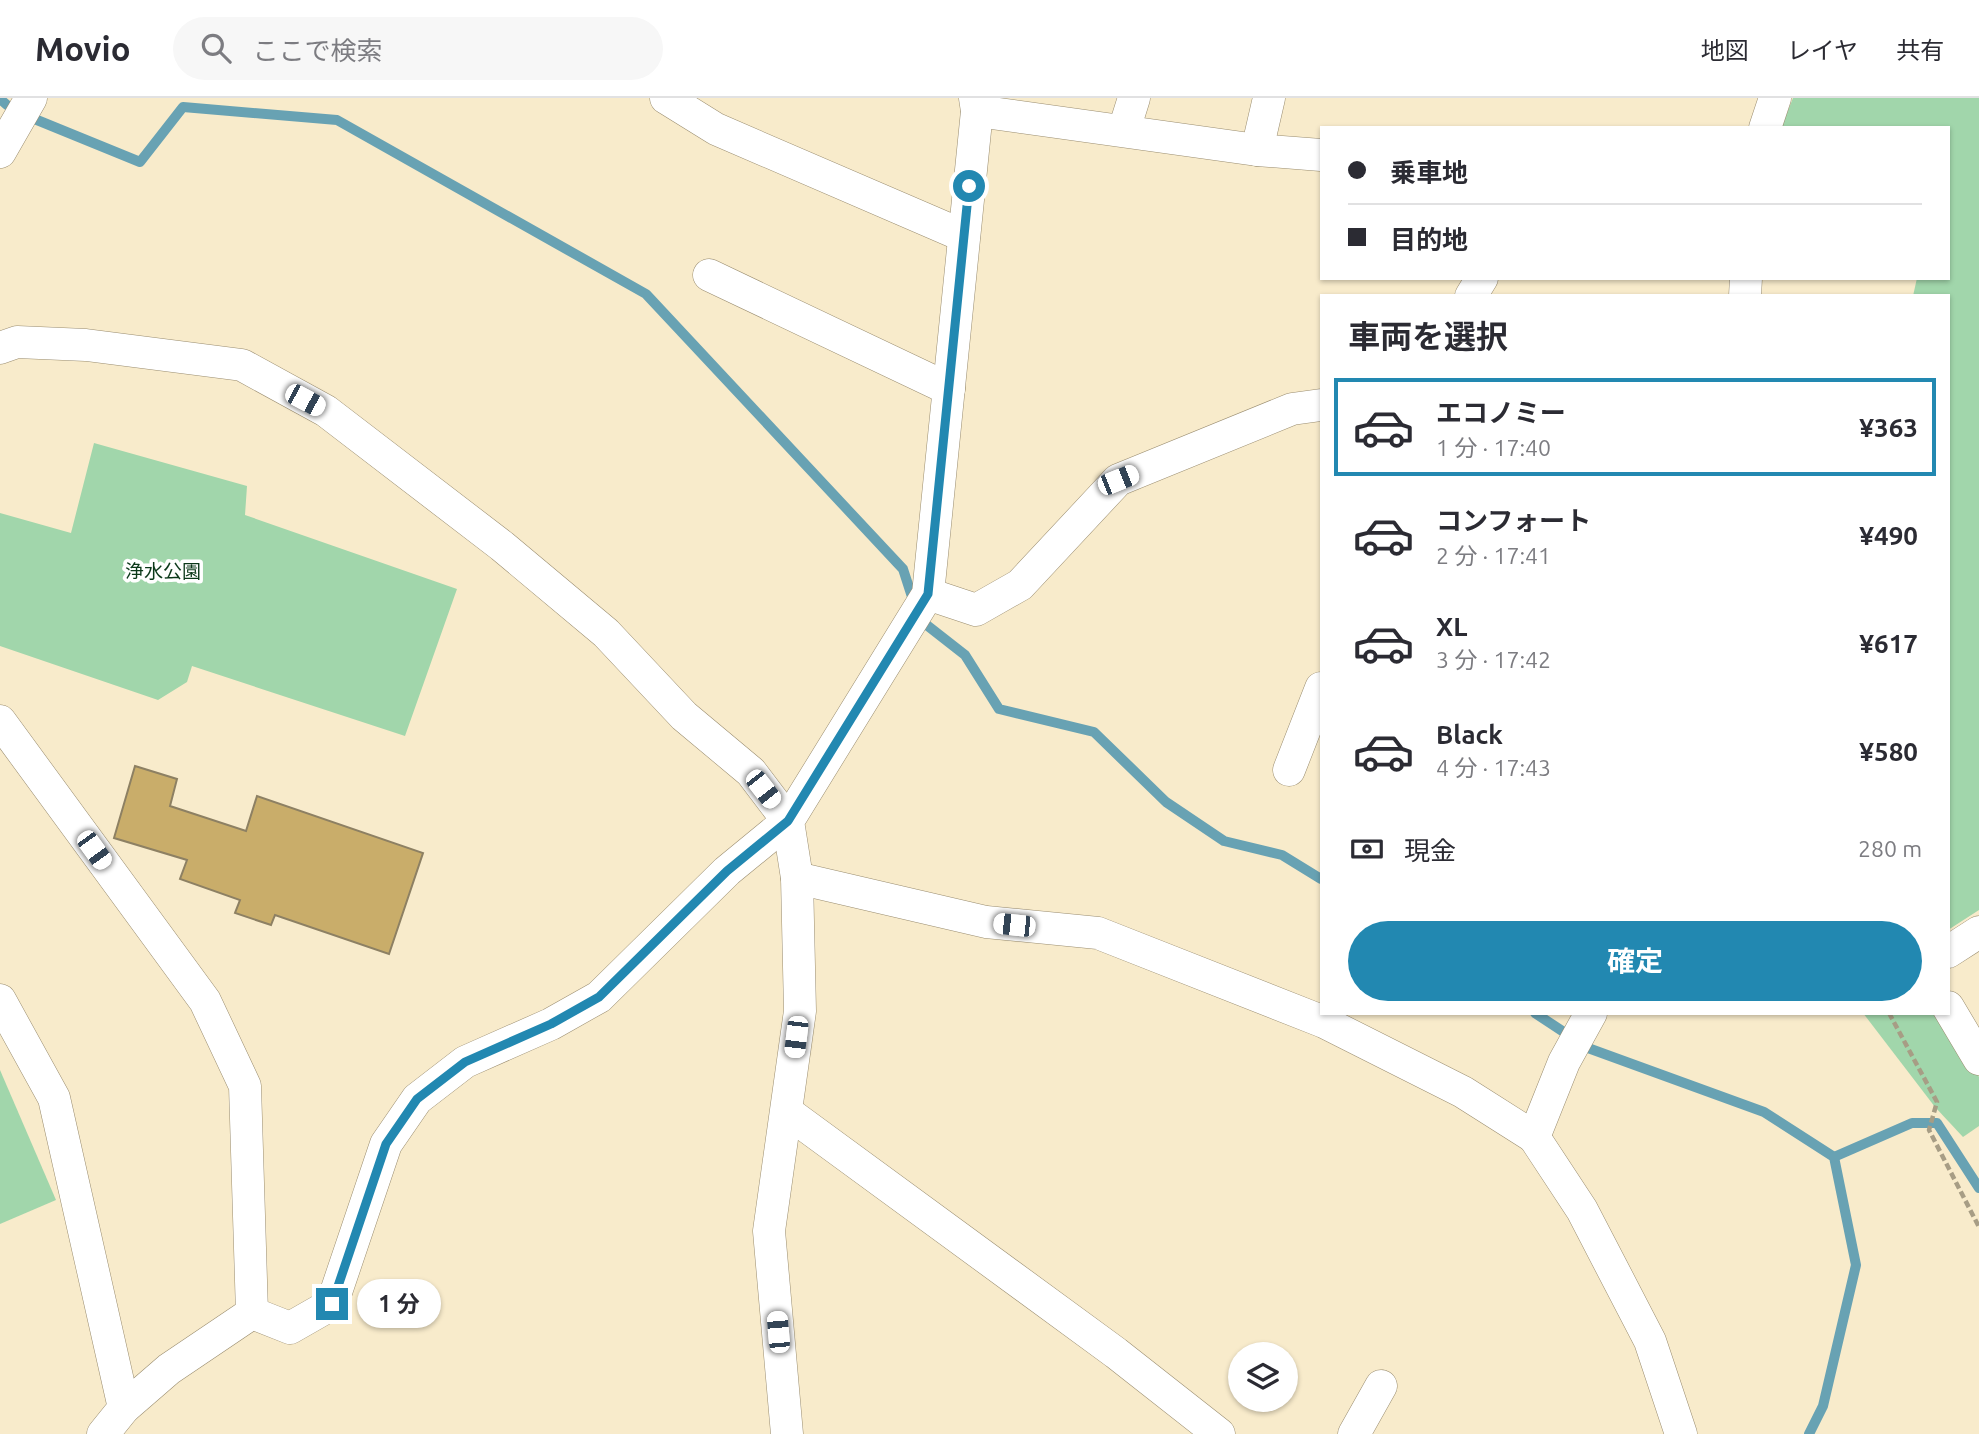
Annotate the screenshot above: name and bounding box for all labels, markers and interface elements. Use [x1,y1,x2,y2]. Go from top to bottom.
search box [173,17,663,80]
icon: search [197,29,235,67]
text: Movio [35,30,131,67]
text: ここで検索 [253,36,383,65]
text: 地図 [1701,37,1749,64]
text: レイヤ [1787,37,1858,64]
text: 共有 [1896,37,1944,64]
text: 乗車地 [1390,158,1468,187]
route start [953,170,985,202]
text: 目的地 [1390,225,1468,254]
text: 車両を選択 [1348,318,1508,354]
car [282,381,329,419]
icon: car [1352,396,1415,459]
text: エコノミー [1436,398,1566,427]
text: ¥363 [1859,413,1918,442]
text: 1 分 · 17:40 [1436,435,1551,460]
car [1095,462,1142,498]
icon: car [1352,504,1415,567]
text: コンフォート [1436,506,1591,535]
text: ¥490 [1859,521,1918,550]
text: 2 分 · 17:41 [1436,543,1551,568]
park label: 浄水公園 [125,560,201,582]
icon: car [1352,612,1415,675]
text: XL [1436,612,1467,641]
text: ¥617 [1859,629,1918,658]
text: 3 分 · 17:42 [1436,647,1551,672]
icon: car [1352,720,1415,783]
text: Black [1436,720,1503,749]
text: ¥580 [1859,737,1918,766]
text: 4 分 · 17:43 [1436,755,1551,780]
car [742,766,785,812]
car [74,827,115,873]
icon: cash [1348,830,1386,868]
text: 現金 [1404,836,1456,865]
text: 280 m [1858,836,1922,861]
car [993,912,1036,938]
button: 確定 [1348,921,1922,1001]
car [784,1015,809,1059]
callout: 1 分 [356,1280,440,1328]
route end [316,1288,348,1320]
text: 1 分 [378,1291,420,1316]
car [766,1310,791,1354]
map controls [1228,1342,1298,1412]
button: layers [1228,1342,1298,1412]

